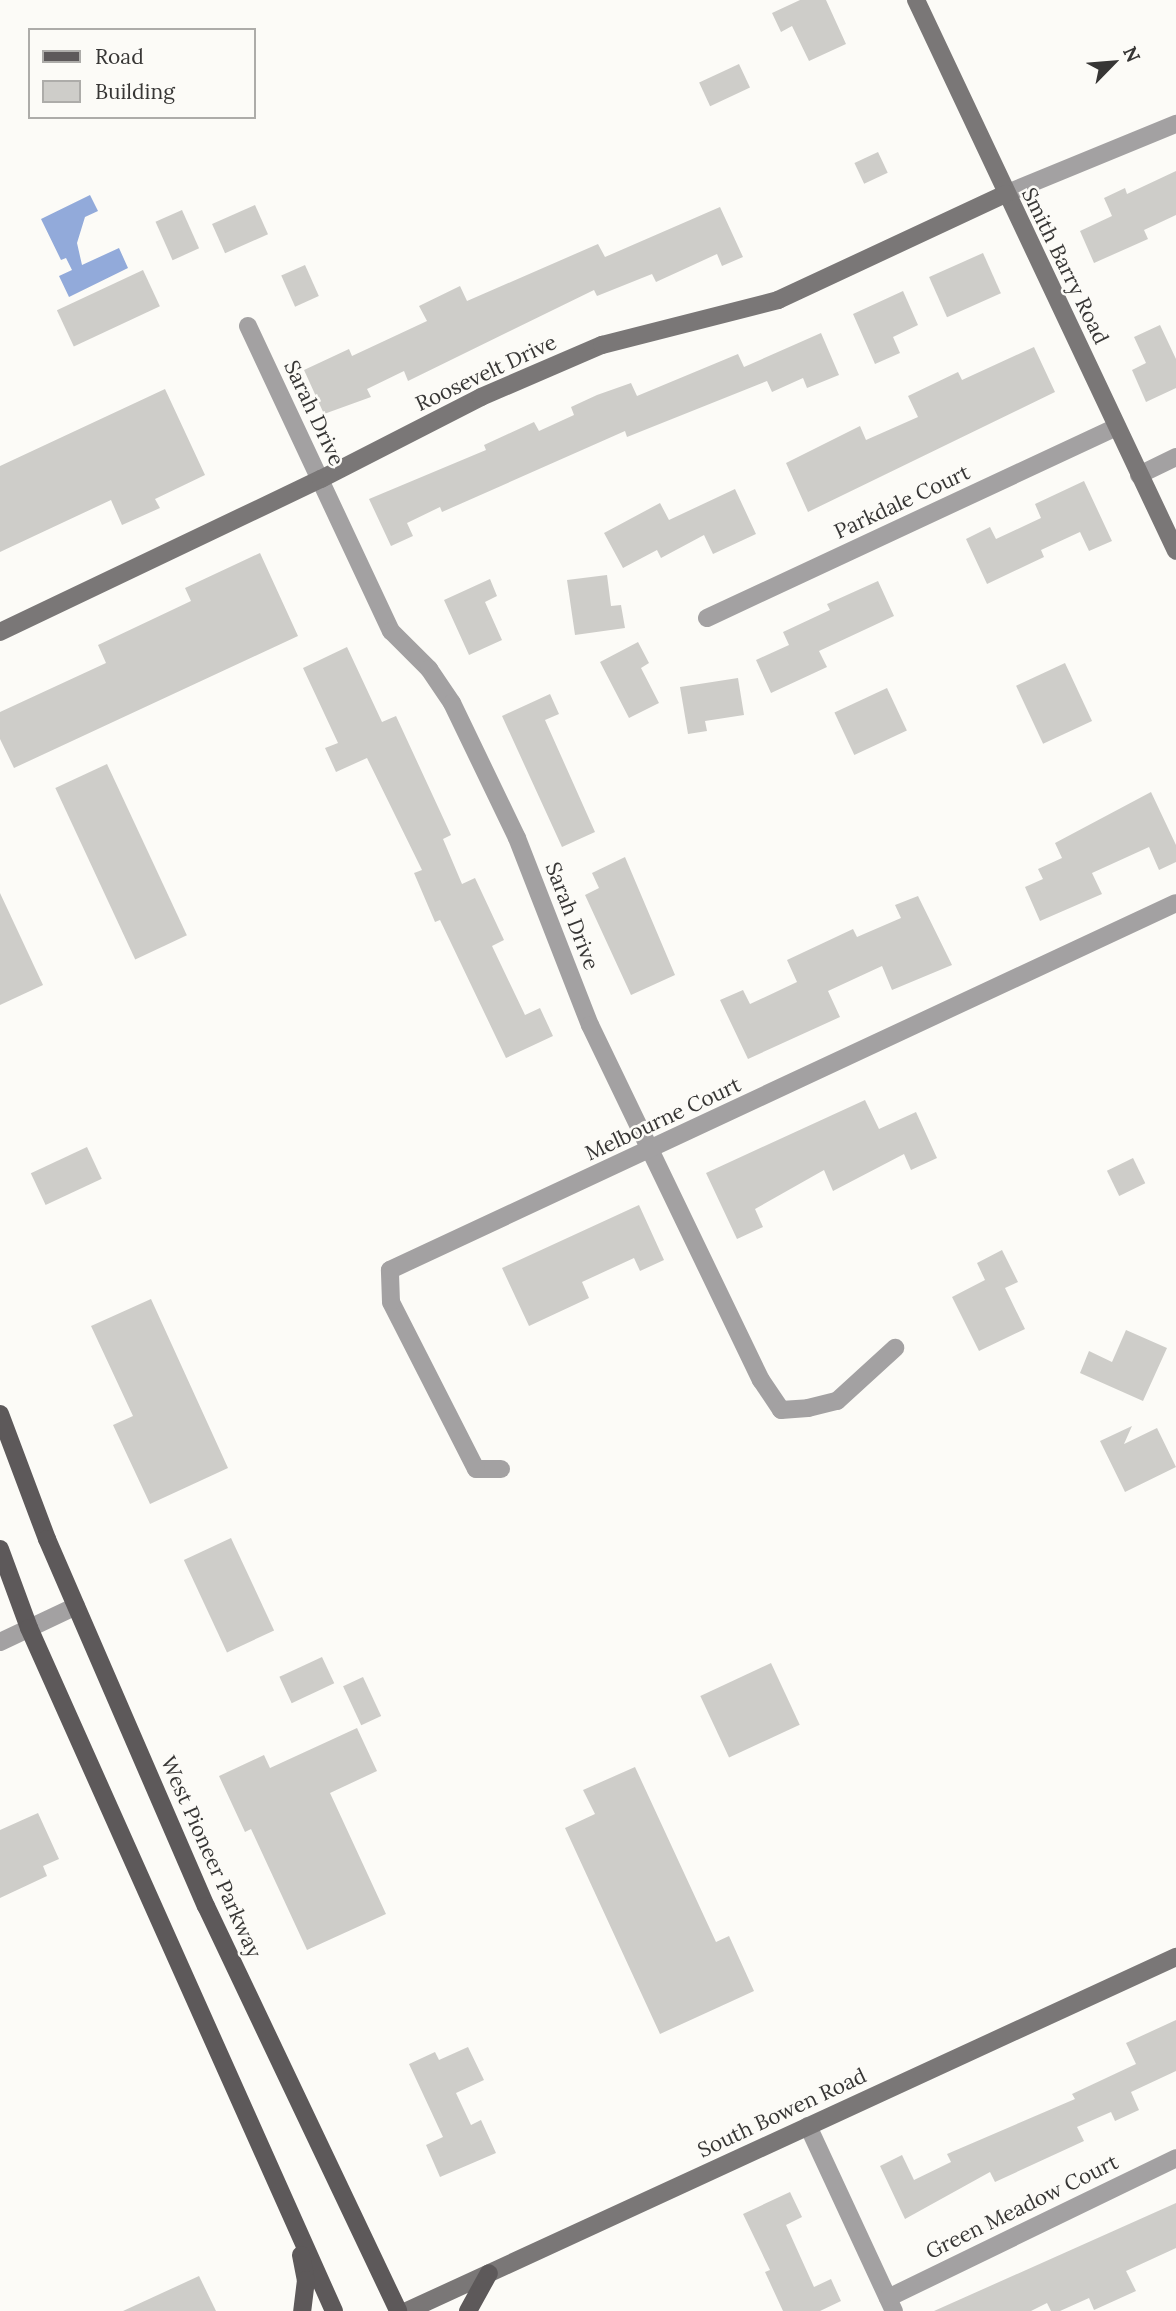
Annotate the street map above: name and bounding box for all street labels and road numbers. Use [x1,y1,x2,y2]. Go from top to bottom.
street label: Smith Barry Road [1016,184,1114,348]
street label: Roosevelt Drive [412,329,560,417]
street label: Sarah Drive [279,356,349,470]
street label: Parkdale Court [830,460,974,544]
street label: Sarah Drive [540,859,604,973]
street label: Melbourne Court [581,1072,745,1166]
street label: West Pioneer Parkway [155,1752,267,1962]
street label: South Bowen Road [694,2063,870,2163]
street label: Green Meadow Court [922,2149,1122,2265]

